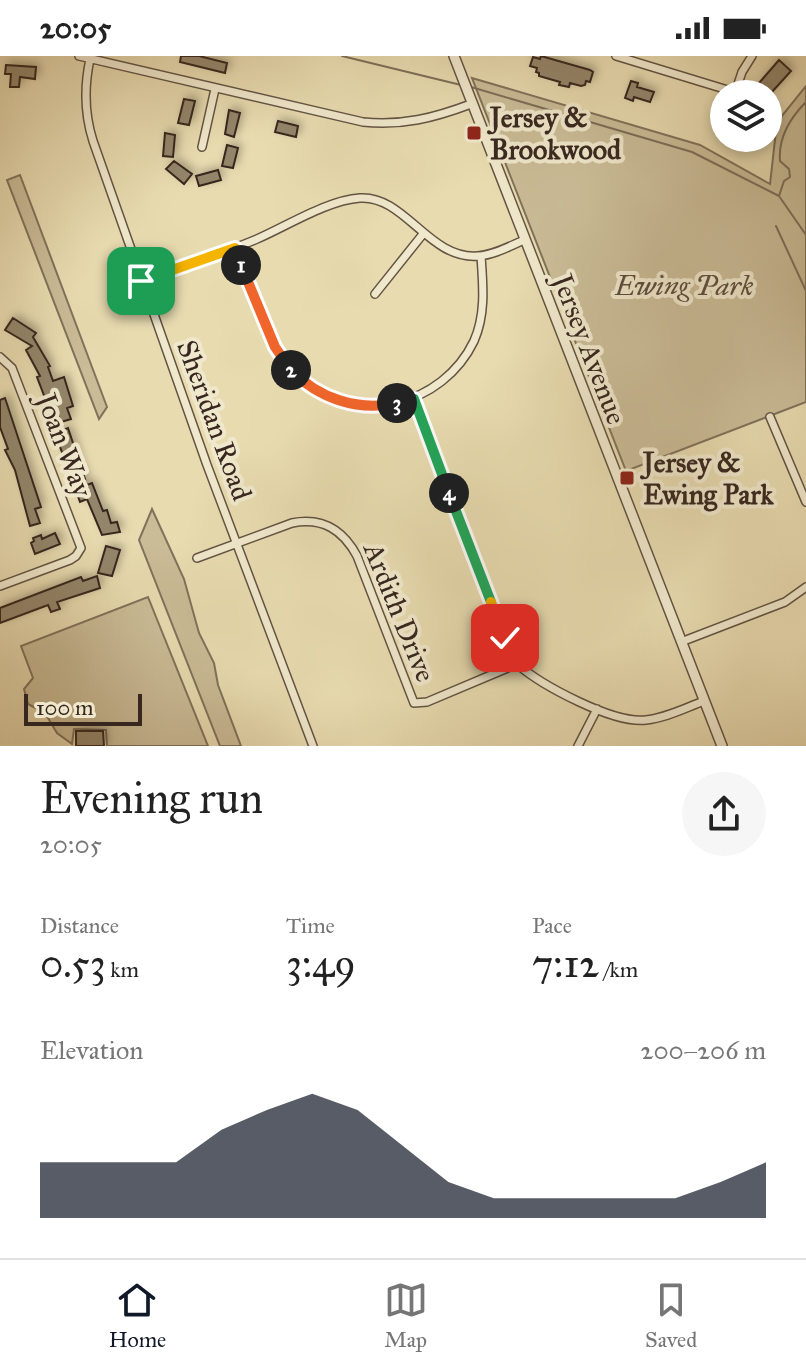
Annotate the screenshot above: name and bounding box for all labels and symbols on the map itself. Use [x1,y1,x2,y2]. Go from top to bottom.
place label: Jersey & Brookwood [486,100,622,167]
marker: Jersey & Brookwood [465,124,483,142]
pin: 1 [221,245,261,285]
pin [107,247,175,315]
street label: Jersey Avenue [544,266,634,429]
park label: Ewing Park [614,268,754,303]
street label: Sheridan Road [169,335,260,505]
pin: 2 [271,350,311,390]
pin: 3 [377,383,417,423]
street label: Joan Way [28,386,101,503]
place label: Jersey & Ewing Park [639,445,775,512]
marker: Jersey & Ewing Park [618,469,636,487]
pin: 4 [429,473,469,513]
street label: Ardith Drive [355,537,443,687]
pin [471,604,539,672]
scale bar [24,690,142,726]

